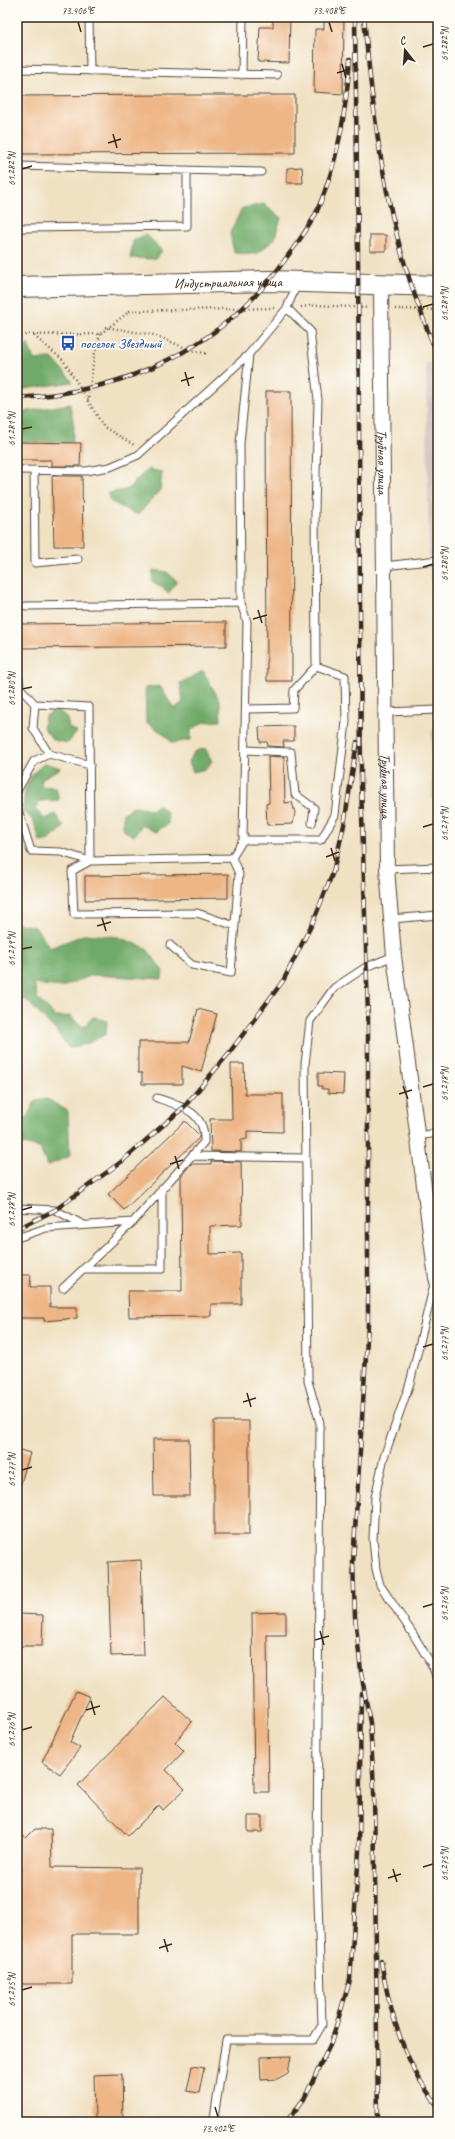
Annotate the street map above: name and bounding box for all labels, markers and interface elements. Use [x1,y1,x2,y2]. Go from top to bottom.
text: 73.406°E [62,4,96,17]
text: 73.408°E [313,4,347,17]
text: 61.282°N [438,25,451,61]
north arrow [385,30,425,70]
text: С [397,32,408,48]
text: 61.282°N [5,150,18,186]
street label: Индустриальная улица [174,273,284,292]
text: 61.281°N [438,285,451,321]
bus stop icon: поселок Звездный [59,334,77,352]
place label: поселок Звездный [80,335,163,352]
text: 61.281°N [5,410,18,446]
street label: Трубная улица [373,429,391,496]
text: 61.280°N [438,545,451,581]
text: 61.280°N [5,670,18,706]
street label: Трубная улица [377,753,394,820]
text: 61.279°N [438,805,451,841]
text: 61.279°N [5,930,18,966]
text: 61.278°N [438,1065,451,1101]
text: 61.278°N [5,1191,18,1227]
text: 61.277°N [438,1325,451,1361]
text: 61.277°N [5,1451,18,1487]
text: 61.276°N [438,1585,451,1621]
text: 61.276°N [5,1711,18,1747]
text: 61.275°N [438,1845,451,1881]
text: 61.275°N [5,1971,18,2007]
text: 73.402°E [202,2122,236,2135]

